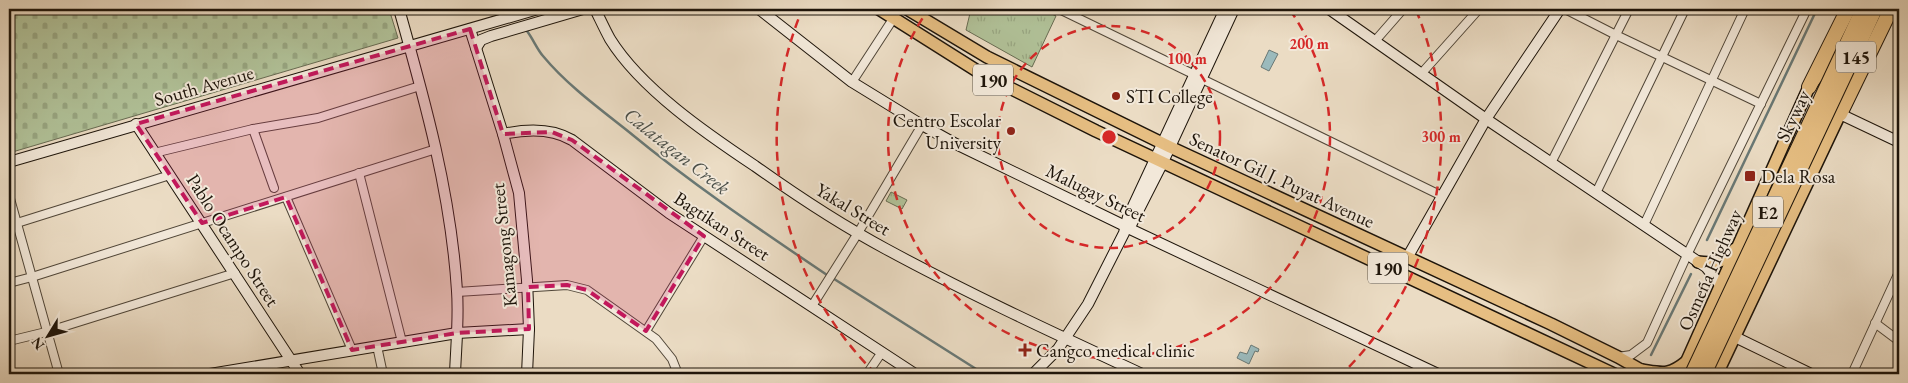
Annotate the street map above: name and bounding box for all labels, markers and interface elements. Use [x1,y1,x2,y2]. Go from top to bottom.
text: 200 m [1289,34,1329,53]
road number: 145 [1836,42,1876,72]
text: 100 m [1167,49,1207,68]
street label: South Avenue [151,60,257,112]
road number: 190 [973,64,1013,96]
place label: STI College [1126,84,1213,109]
street label: Skyway [1770,85,1816,146]
marker: STI College [1110,90,1122,102]
water label: Calatagan Creek [619,101,735,201]
place label: Centro Escolar University [893,108,1002,155]
marker: Centro Escolar University [1005,125,1017,137]
street label: Senator Gil J. Puyat Avenue [1185,126,1379,234]
text: 300 m [1421,127,1461,146]
centre of rings [1100,128,1118,146]
street label: Malugay Street [1042,158,1150,228]
place label: Dela Rosa [1761,164,1836,189]
street label: Pablo Ocampo Street [181,169,285,311]
marker: Dela Rosa [1743,169,1757,183]
street label: Yakal Street [811,177,895,241]
street label: Kamagong Street [485,182,523,308]
street label: Bagtikan Street [669,186,775,266]
road number: E2 [1753,196,1783,228]
street label: Osmeña Highway [1672,205,1748,335]
road number: 190 [1368,252,1408,284]
north arrow [22,310,72,360]
text: N [27,333,48,354]
place label: Cangco medical clinic [1036,338,1195,363]
marker: Cangco medical clinic [1018,343,1032,357]

